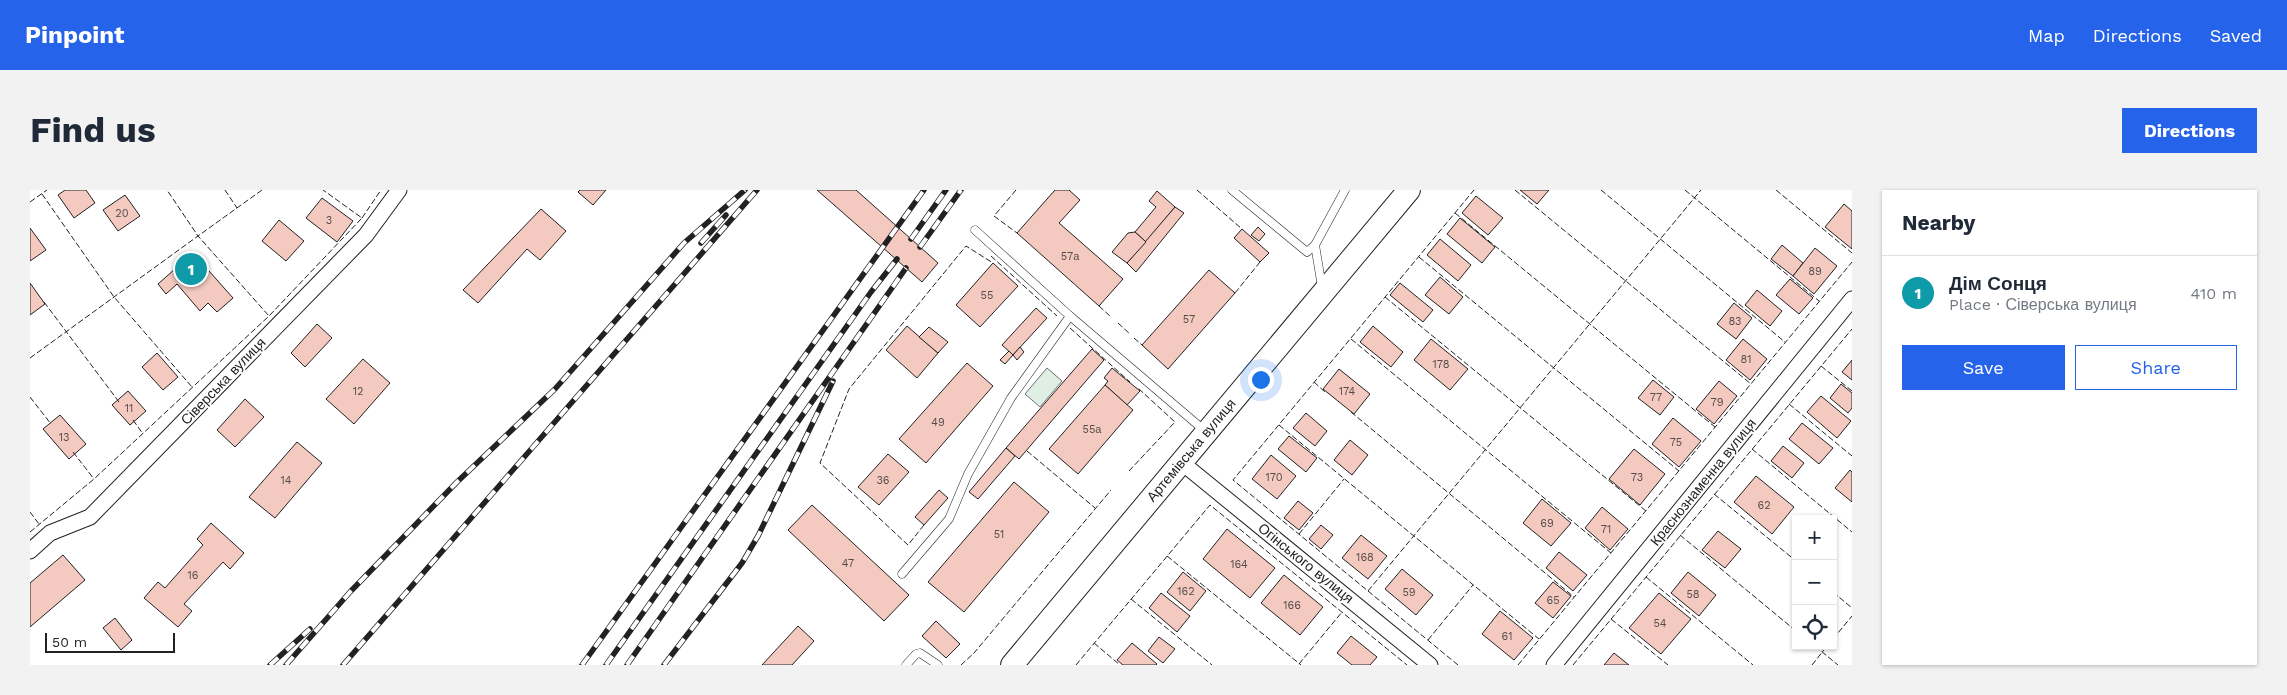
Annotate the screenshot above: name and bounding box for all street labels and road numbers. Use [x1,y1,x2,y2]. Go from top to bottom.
street label: Сіверська вулиця [177,334,269,428]
street label: Артемівська вулиця [1143,395,1239,505]
street label: Краснознаменна вулиця [1647,415,1759,549]
street label: Огінського вулиця [1255,520,1357,606]

